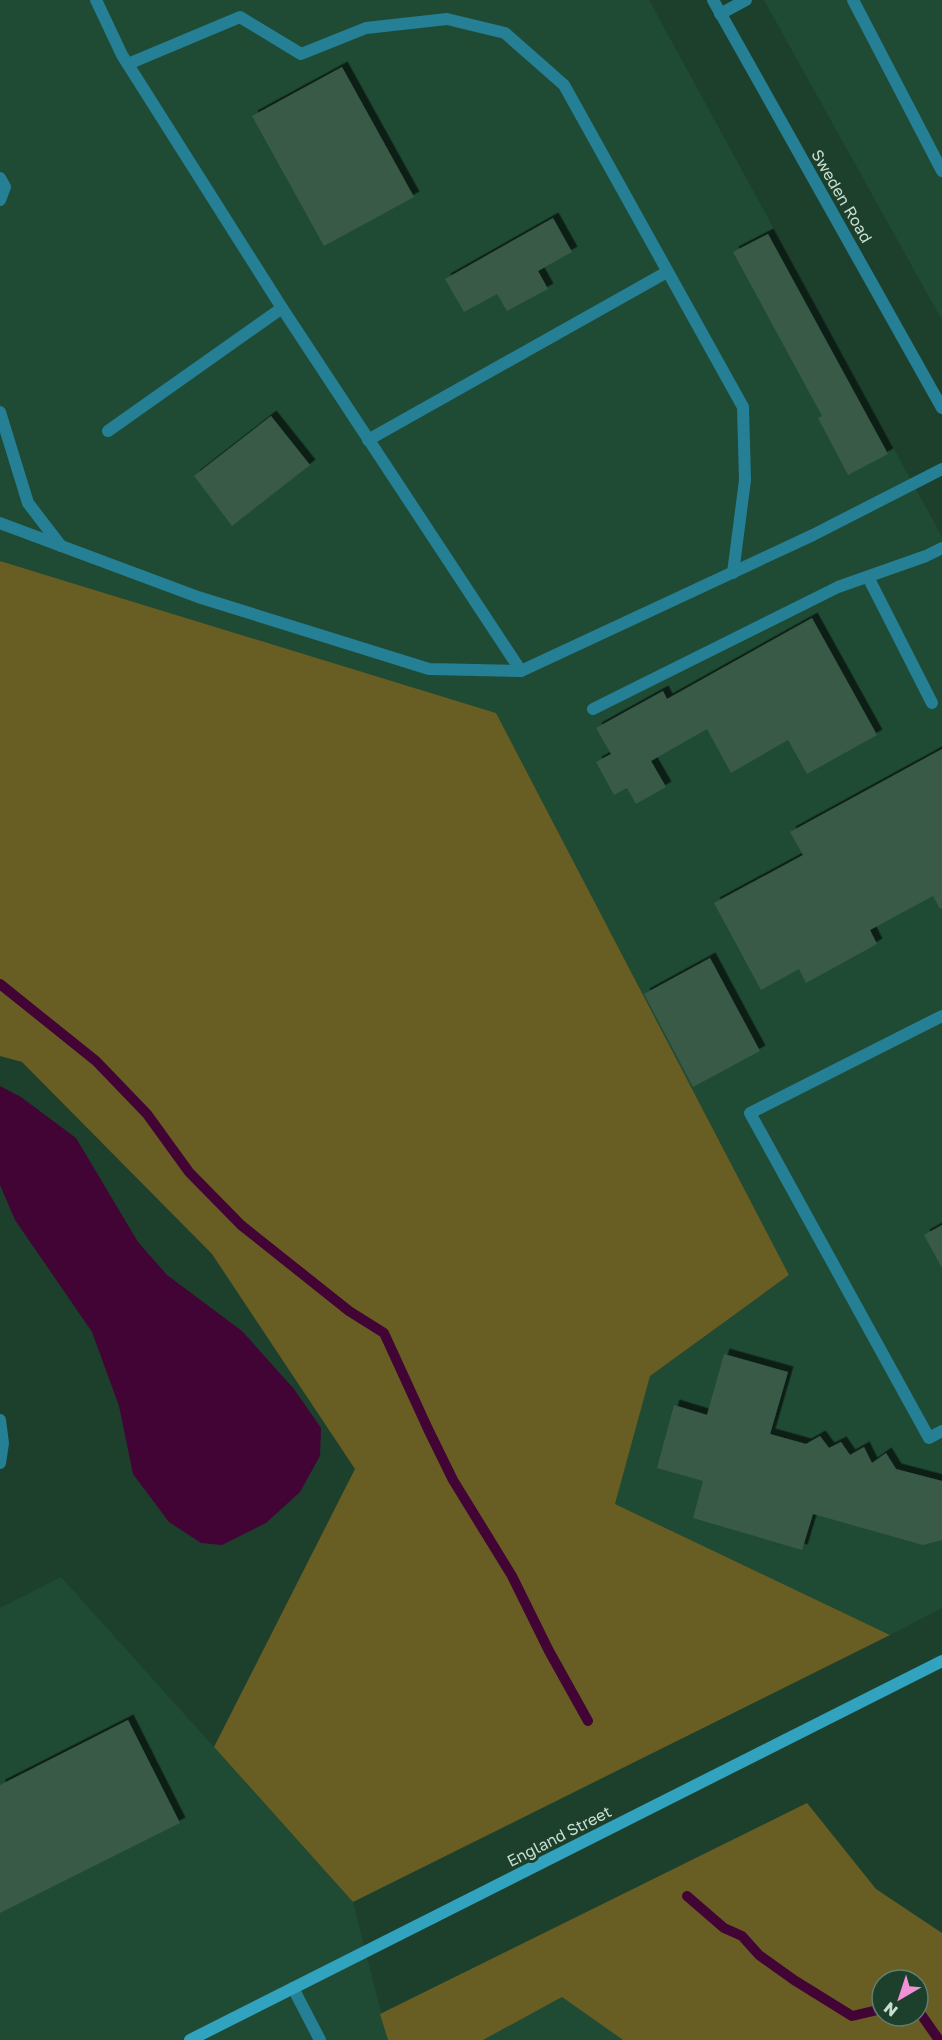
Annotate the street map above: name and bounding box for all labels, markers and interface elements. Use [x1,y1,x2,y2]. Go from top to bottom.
street label: Sweden Road [807,146,877,246]
street label: England Street [503,1801,615,1871]
north arrow [870,1968,930,2028]
text: N [880,1998,902,2021]

